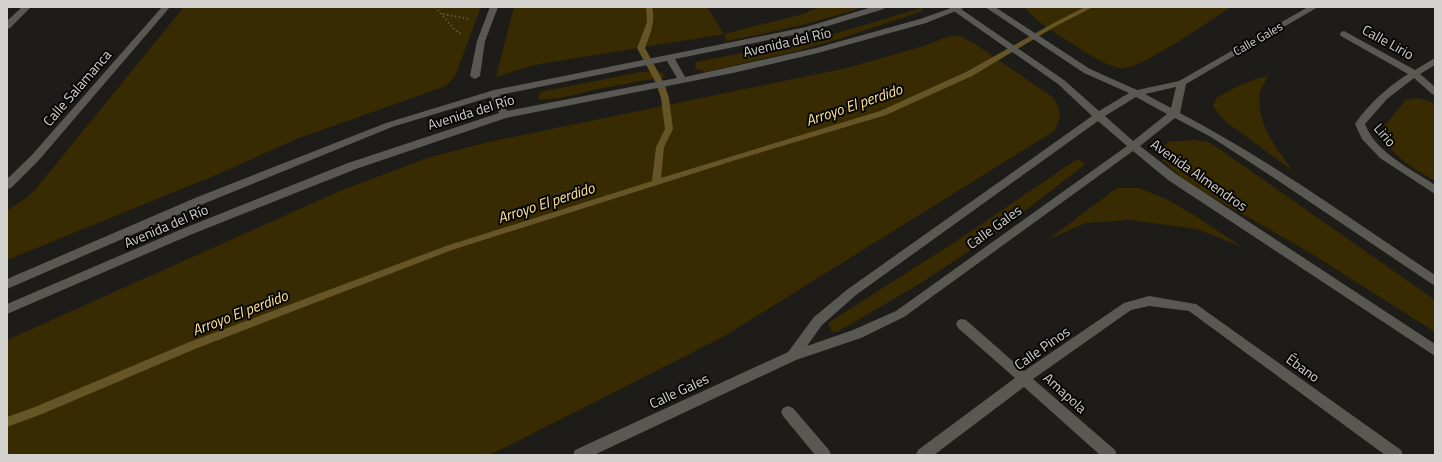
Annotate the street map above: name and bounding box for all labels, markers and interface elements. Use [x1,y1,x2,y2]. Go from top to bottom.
street label: Calle Gales [1229,16,1287,60]
street label: Calle Lirio [1359,19,1418,64]
street label: Avenida del Río [741,21,833,62]
street label: Calle Salamanca [37,45,116,131]
water label: Arroyo El perdido [802,77,906,132]
street label: Avenida del Río [425,88,517,135]
street label: Lirio [1369,118,1402,151]
street label: Avenida Almendros [1147,133,1252,216]
water label: Arroyo El perdido [494,176,598,229]
street label: Avenida del Río [120,198,211,253]
street label: Calle Gales [962,199,1026,254]
water label: Arroyo El perdido [189,284,291,341]
street label: Calle Pinos [1009,321,1074,375]
street label: Ébano [1282,348,1324,387]
street label: Amapola [1039,367,1092,418]
street label: Calle Gales [645,368,712,414]

